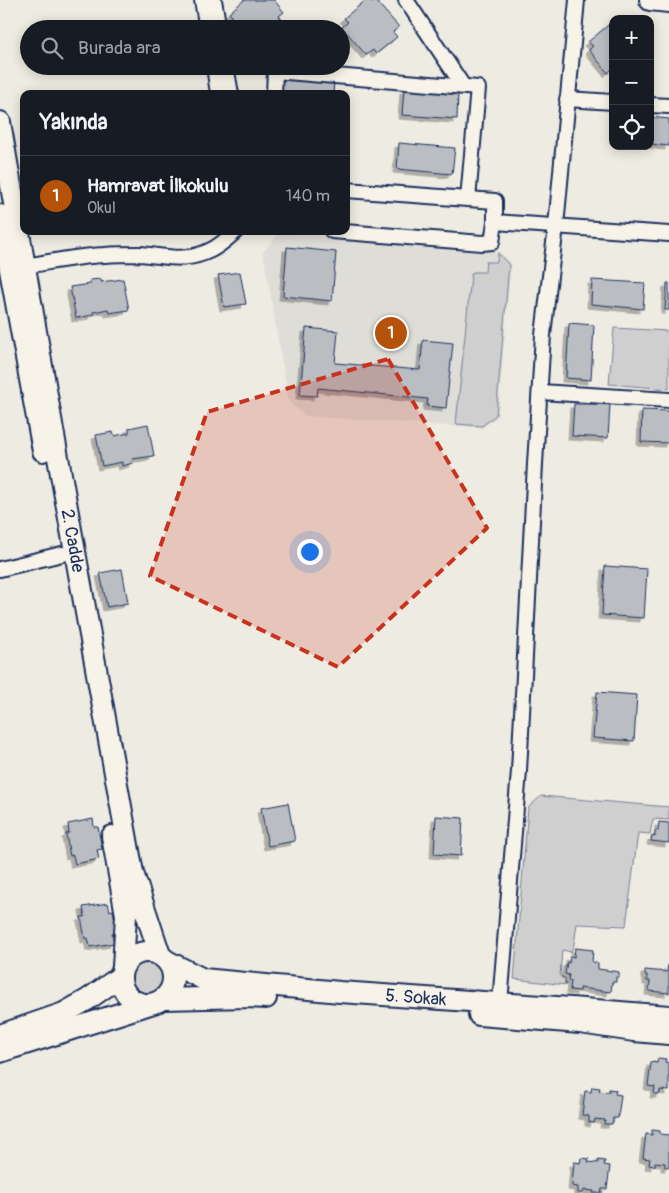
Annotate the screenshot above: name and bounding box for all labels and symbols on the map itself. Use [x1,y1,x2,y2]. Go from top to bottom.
pin: 1 [375,314,407,352]
street label: 2. Cadde [56,507,90,574]
your location [297,539,323,565]
street label: 5. Sokak [385,984,448,1011]

